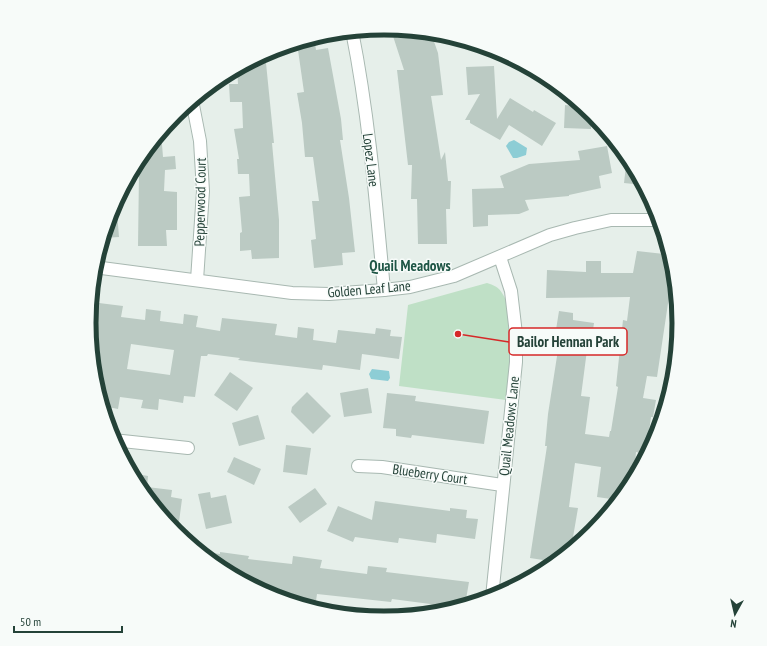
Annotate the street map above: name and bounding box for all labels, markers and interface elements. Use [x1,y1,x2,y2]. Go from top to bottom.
street label: Lopez Lane [359,132,383,188]
street label: Pepperwood Court [190,157,210,247]
district label: Quail Meadows [369,256,451,275]
street label: Golden Leaf Lane [327,276,412,302]
callout: Bailor Hennan Park [509,328,627,355]
text: Bailor Hennan Park [517,332,620,351]
street label: Quail Meadows Lane [495,375,523,477]
street label: Blueberry Court [391,460,469,488]
north arrow [715,594,755,634]
scale bar [14,608,122,634]
text: 50 m [20,614,41,629]
text: N [730,617,738,631]

